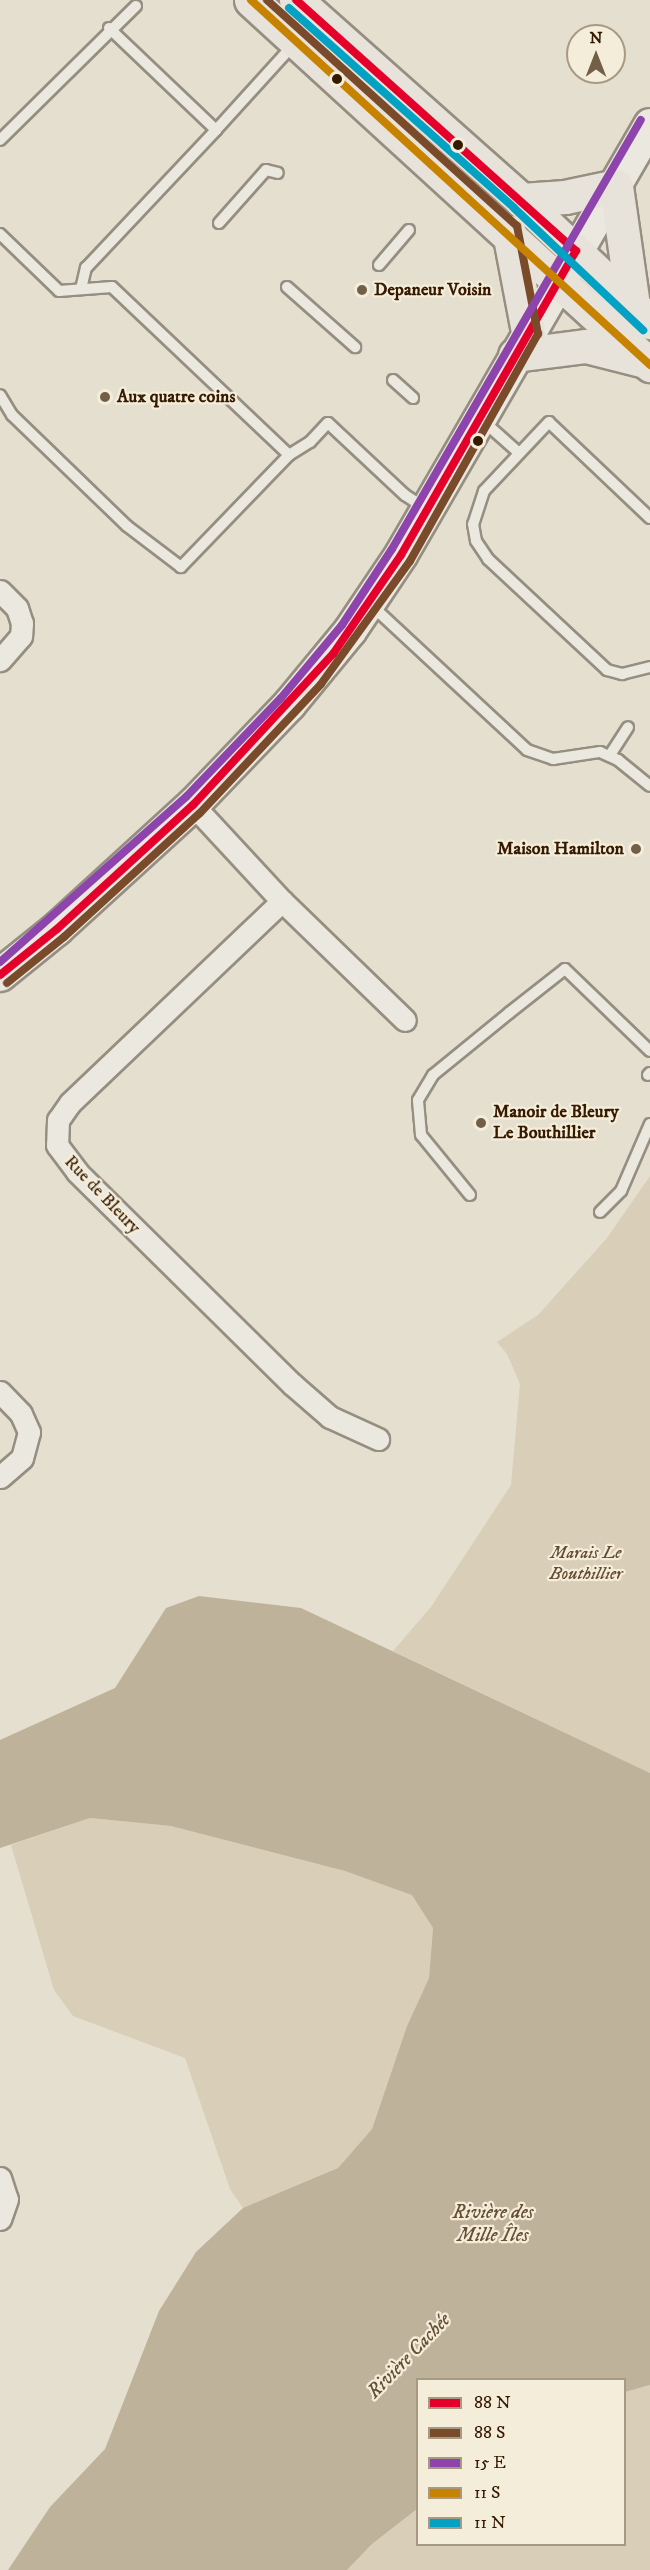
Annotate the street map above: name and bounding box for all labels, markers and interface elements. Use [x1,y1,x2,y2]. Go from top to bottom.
north arrow [566,24,626,84]
text: N [589,28,603,48]
unlabelled marker [331,73,343,85]
unlabelled marker [452,139,464,151]
place label: Depaneur Voisin [374,279,491,301]
marker: Depaneur Voisin [355,283,369,297]
place label: Aux quatre coins [117,386,235,408]
marker: Aux quatre coins [98,390,112,404]
unlabelled marker [472,435,484,447]
place label: Maison Hamilton [497,838,624,860]
marker: Maison Hamilton [629,842,643,856]
place label: Manoir de Bleury Le Bouthillier [493,1102,619,1144]
marker: Manoir de Bleury Le Bouthillier [474,1116,488,1130]
street label: Rue de Bleury [59,1151,145,1239]
park label: Marais Le Bouthillier [550,1543,622,1586]
water label: Rivière des Mille Îles [452,2201,534,2248]
water label: Rivière Cachée [362,2308,456,2404]
legend [416,2378,626,2546]
text: 88 N [474,2392,511,2414]
text: 88 S [474,2422,505,2444]
text: 15 E [474,2452,506,2474]
text: 11 S [474,2482,501,2504]
text: 11 N [474,2512,506,2534]

